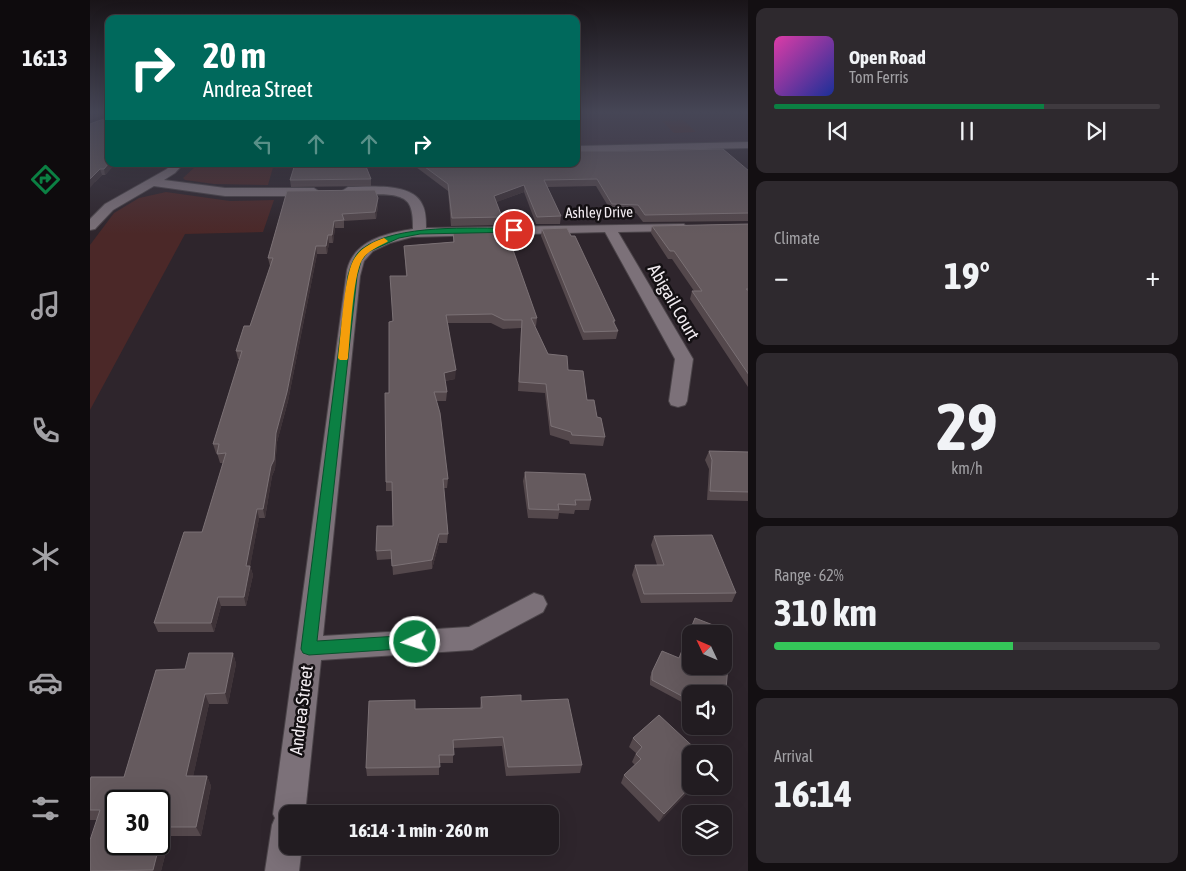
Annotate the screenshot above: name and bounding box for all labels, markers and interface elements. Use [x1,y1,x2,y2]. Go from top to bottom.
icon: right [120,35,185,100]
text: 20 m [203,35,266,75]
text: 16:13 [22,45,68,71]
text: Open Road [849,46,926,68]
text: Tom Ferris [849,68,908,86]
text: Andrea Street [203,76,313,102]
icon: previous [824,117,852,145]
icon: pause [953,117,981,145]
icon: next [1082,117,1110,145]
icon: left [249,130,277,158]
icon: ahead [302,130,330,158]
icon: ahead [355,130,383,158]
icon: right [408,130,436,158]
icon: directions [28,162,63,197]
street label: Ashley Drive [565,203,633,221]
pin [493,209,535,251]
icon: arrive [500,216,528,244]
text: Climate [774,229,820,247]
text: 19° [944,254,990,297]
street label: Abigail Court [644,260,704,344]
text: − [774,260,789,292]
text: + [1145,260,1160,292]
icon: music [28,288,63,323]
text: 29 [936,389,998,464]
icon: phone [28,413,63,448]
text: km/h [951,459,983,477]
icon: climate [28,539,63,574]
text: Range · 62% [774,566,844,584]
text: 310 km [774,591,877,634]
position arrow [388,615,440,667]
north arrow [682,625,732,675]
map controls [682,625,732,855]
street label: Andrea Street [285,664,317,756]
icon: car [28,665,63,700]
button: sound [682,685,732,735]
button: search [682,745,732,795]
text: Arrival [774,747,813,765]
text: 16:14 [774,772,852,815]
speed limit sign: 30 [105,790,170,855]
icon: filters [28,791,63,826]
button: layers [682,805,732,855]
text: 16:14 · 1 min · 260 m [349,819,489,841]

